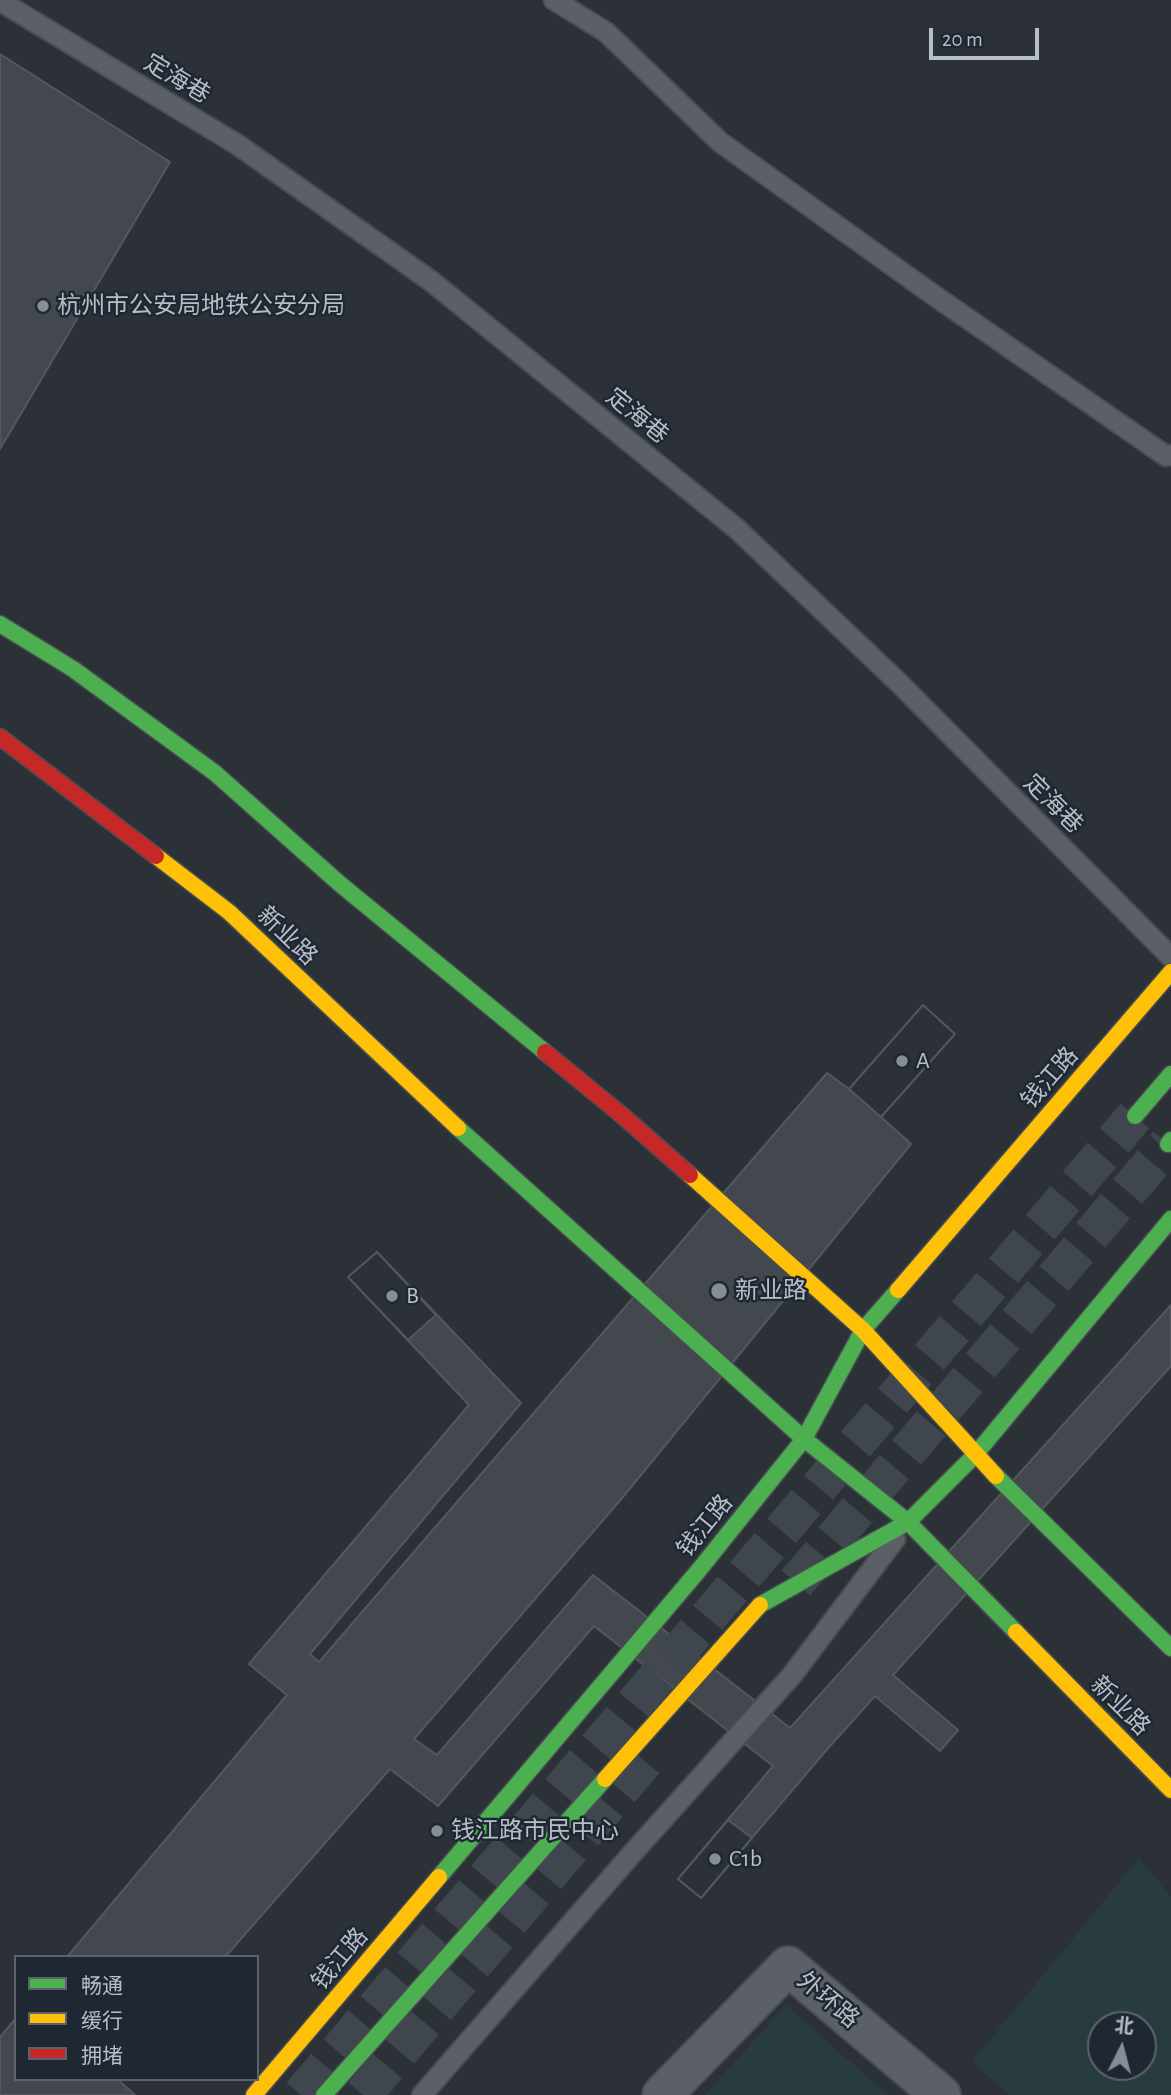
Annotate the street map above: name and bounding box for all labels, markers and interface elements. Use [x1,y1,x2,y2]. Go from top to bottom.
scale bar [933,14,1043,58]
text: 20 m [942,29,983,50]
street label: 定海巷 [139,48,215,110]
place label: 杭州市公安局地铁公安分局 [57,292,345,320]
marker: 杭州市公安局地铁公安分局 [35,298,51,314]
street label: 定海巷 [600,382,674,450]
street label: 定海巷 [1017,768,1089,840]
street label: 新业路 [251,901,323,971]
street label: 钱江路 [1016,1041,1084,1115]
place label: A [916,1047,930,1075]
marker: A [894,1053,910,1069]
place label: 新业路 [735,1277,807,1305]
marker: 新业路 [709,1281,729,1301]
place label: B [406,1282,419,1310]
marker: B [384,1288,400,1304]
street label: 钱江路 [671,1489,739,1563]
street label: 新业路 [1084,1670,1156,1742]
place label: 钱江路市民中心 [451,1817,619,1845]
marker: 钱江路市民中心 [429,1823,445,1839]
place label: C1b [729,1845,762,1873]
marker: C1b [707,1851,723,1867]
street label: 钱江路 [306,1922,374,1996]
legend [14,1955,259,2081]
street label: 外环路 [791,1966,865,2034]
text: 畅通 [81,1976,123,1997]
text: 缓行 [81,2011,123,2032]
north arrow [1087,2011,1157,2081]
text: 北 [1114,2016,1134,2037]
text: 拥堵 [81,2046,123,2067]

